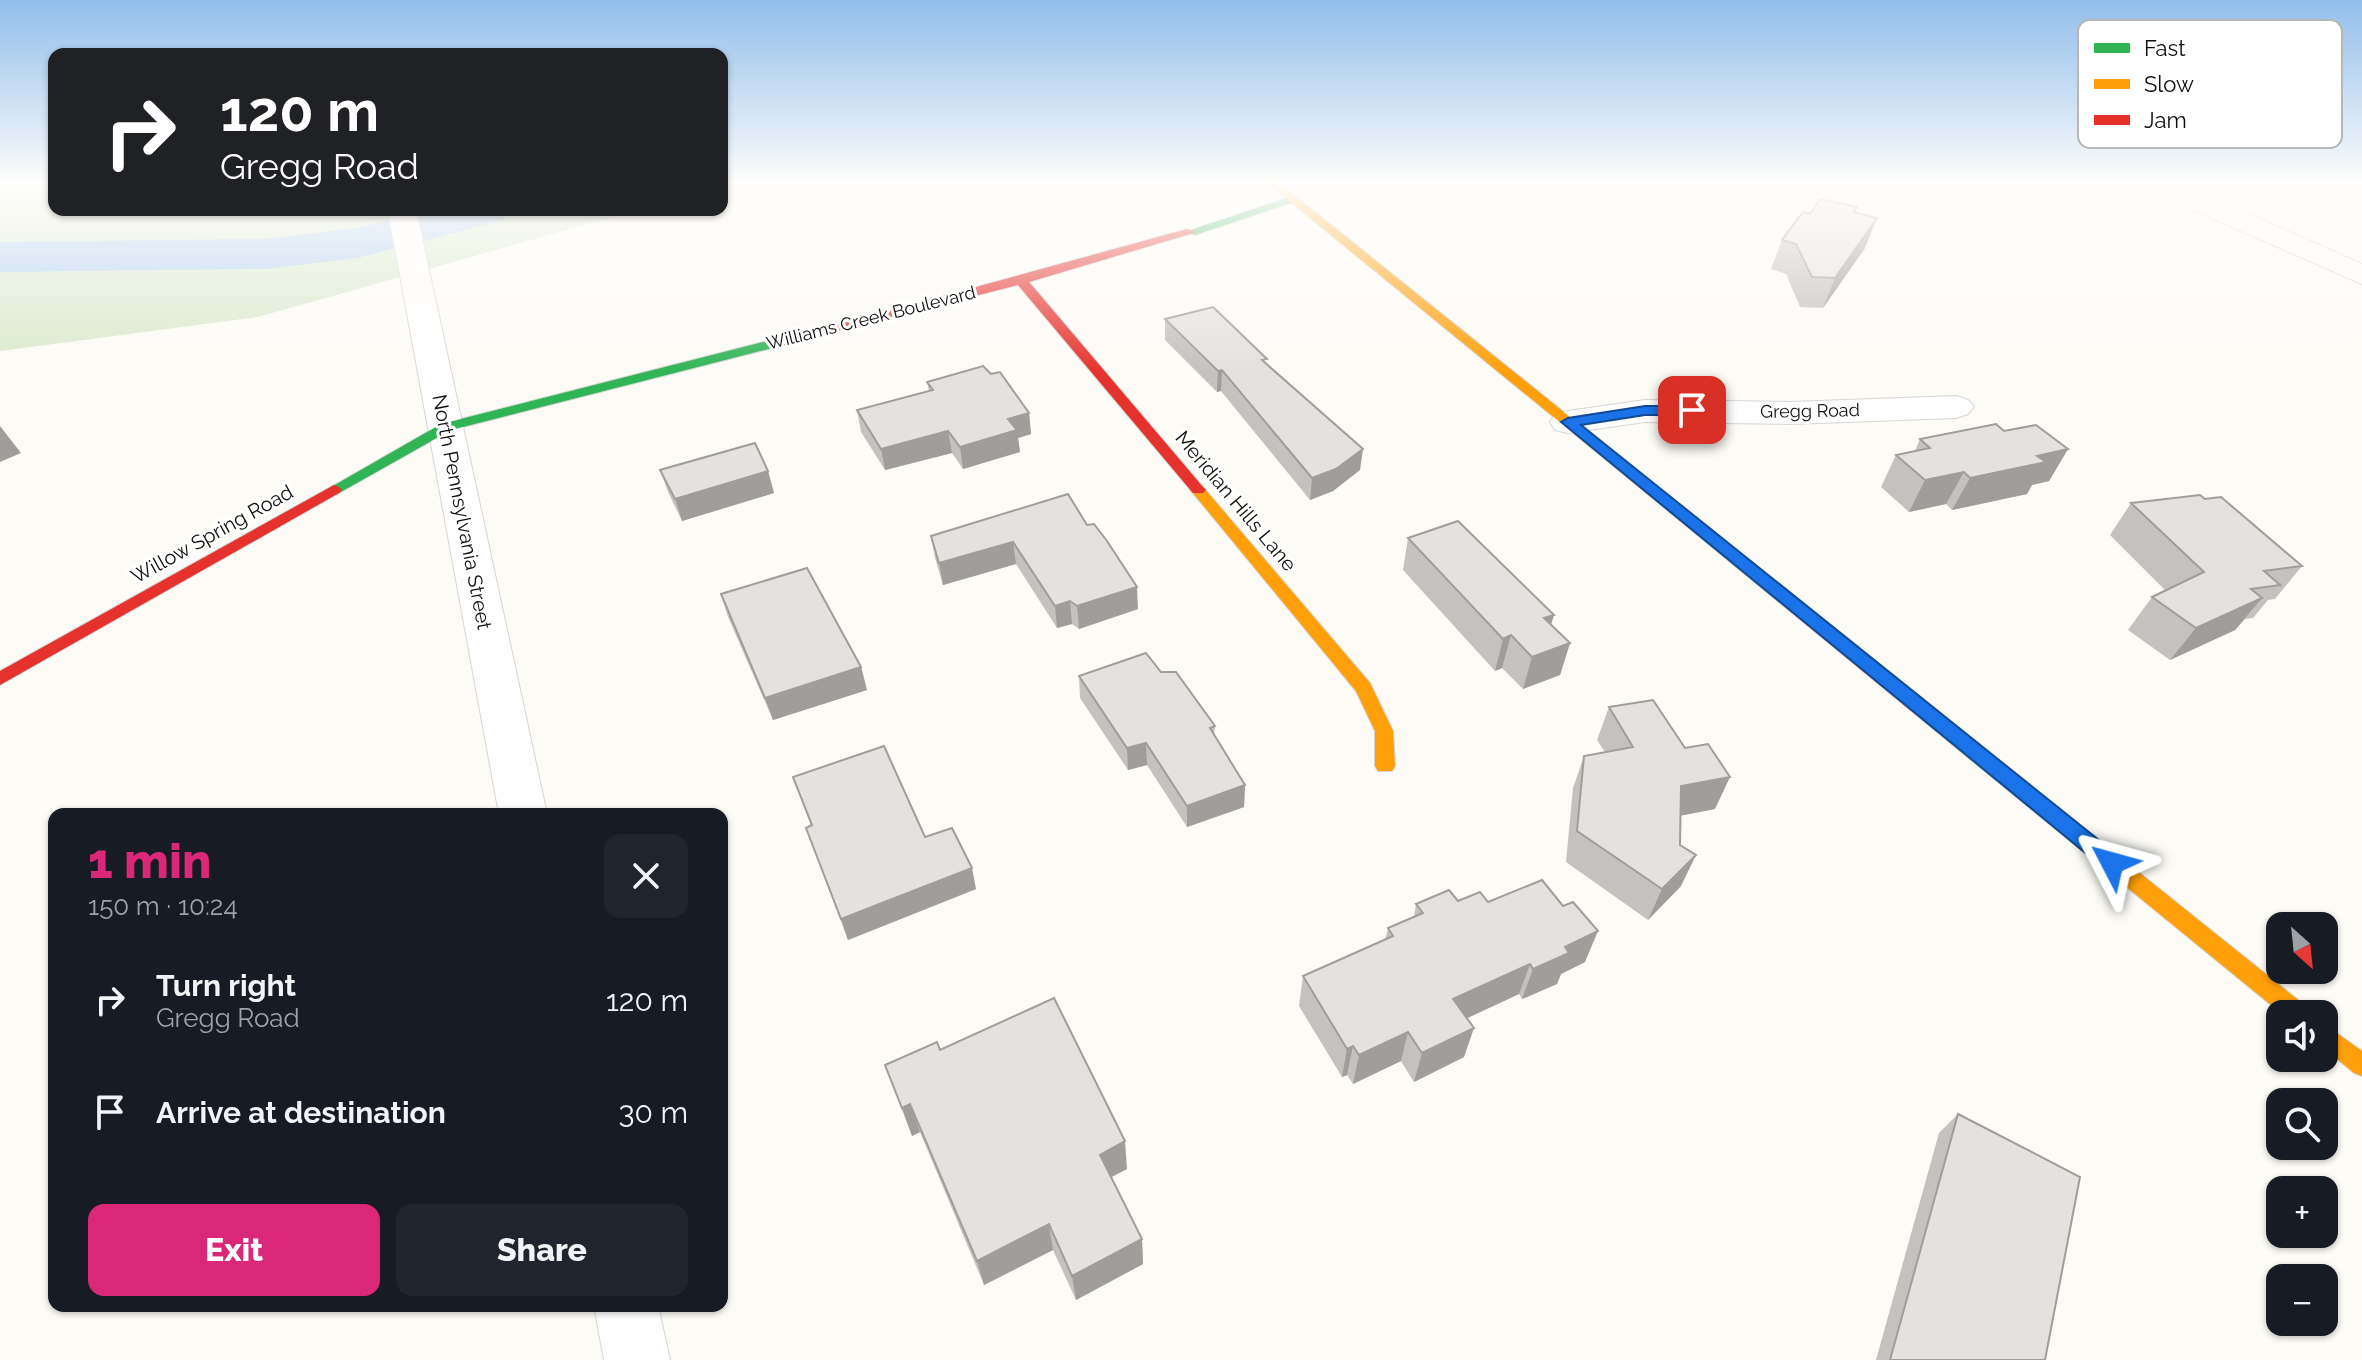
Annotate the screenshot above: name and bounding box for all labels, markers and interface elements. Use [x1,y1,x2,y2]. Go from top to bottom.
legend [2078,20,2342,148]
text: Fast [2144,35,2186,61]
text: Slow [2144,71,2194,97]
text: 120 m [220,78,379,144]
icon: right [88,80,192,184]
text: Jam [2144,107,2187,133]
text: Gregg Road [220,145,419,187]
street label: Williams Creek Boulevard [764,281,978,354]
pin [1658,376,1726,444]
icon: arrive [1670,388,1714,432]
street label: North Pennsylvania Street [427,392,497,632]
street label: Gregg Road [1760,399,1860,422]
street label: Meridian Hills Lane [1170,426,1302,576]
street label: Willow Spring Road [127,480,297,588]
position arrow [2070,821,2154,905]
text: 1 min [88,833,211,889]
button: close [604,834,688,918]
text: 150 m · 10:24 [88,891,238,921]
north arrow [2266,912,2338,984]
map controls [2266,912,2338,1336]
text: Turn right [156,968,296,1003]
icon: right [88,978,132,1022]
text: 120 m [606,983,688,1018]
button: sound [2266,1000,2338,1072]
text: Gregg Road [156,1003,300,1033]
button: search [2266,1088,2338,1160]
icon: arrive [88,1090,132,1134]
text: Arrive at destination [156,1095,446,1130]
text: 30 m [618,1095,688,1130]
button: + [2266,1176,2338,1248]
button: Exit [88,1204,380,1296]
button: Share [396,1204,688,1296]
button: − [2266,1264,2338,1336]

